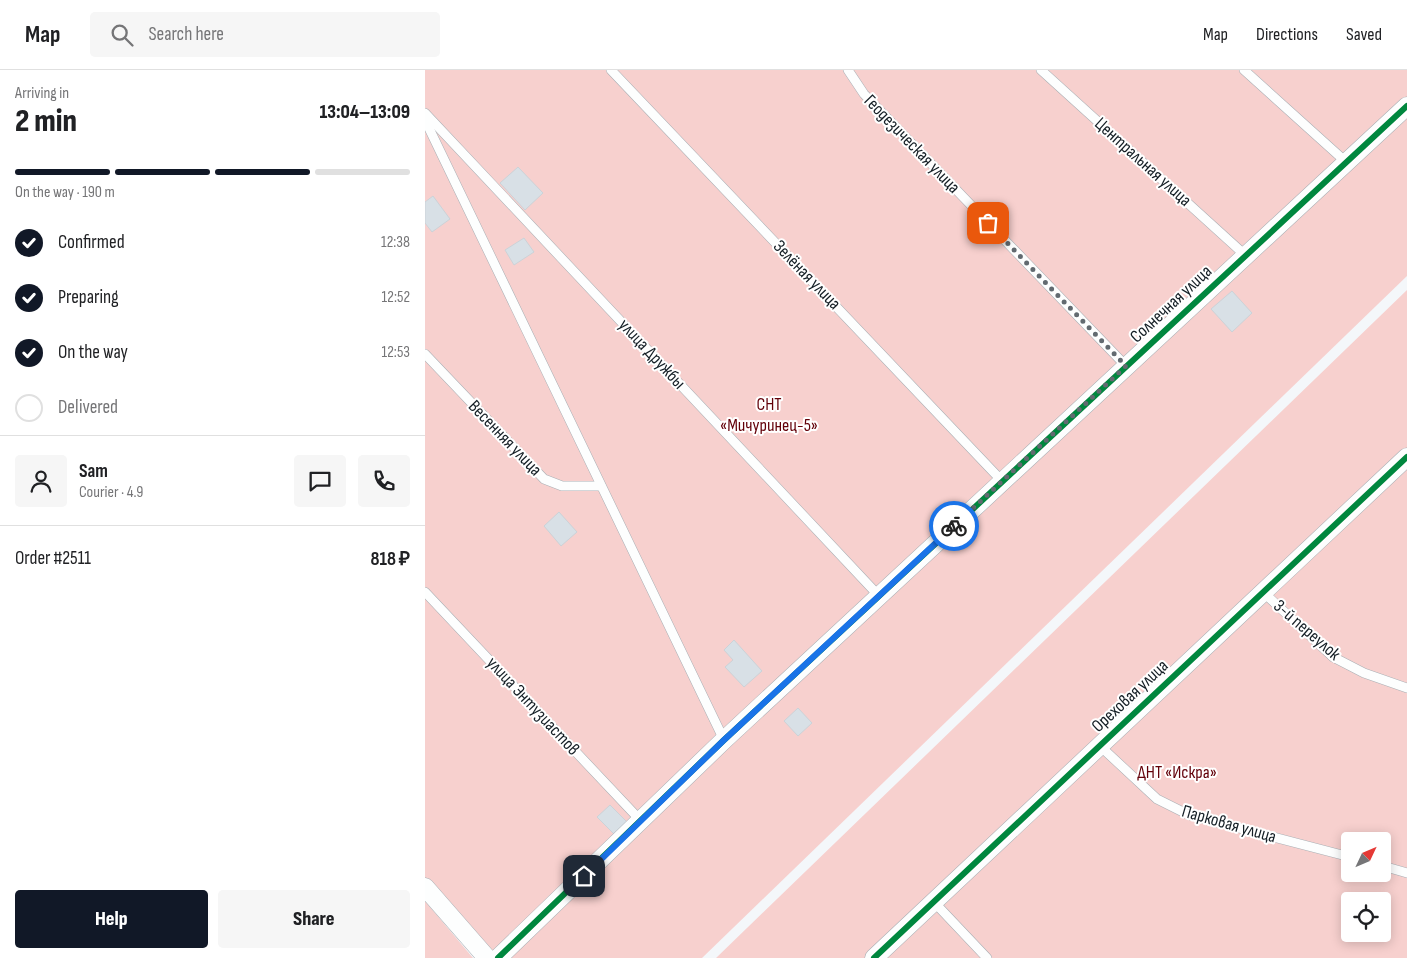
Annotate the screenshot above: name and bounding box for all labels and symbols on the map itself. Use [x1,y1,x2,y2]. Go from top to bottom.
street label: Геодезическая улица [860,90,964,198]
street label: Центральная улица [1090,113,1196,211]
pin [967,202,1009,244]
street label: Зелёная улица [769,236,845,314]
street label: Солнечная улица [1126,261,1216,347]
street label: улица Дружбы [614,315,690,393]
park label: СНТ «Мичуринец-5» [720,394,818,436]
street label: Весенняя улица [464,396,546,480]
courier [929,501,979,551]
street label: 3-й переулок [1269,595,1345,665]
street label: улица Энтузиастов [482,652,584,760]
street label: Ореховая улица [1087,655,1173,737]
park label: ДНТ «Искра» [1137,762,1217,783]
street label: Парковая улица [1179,801,1279,847]
north arrow [1341,832,1391,882]
pin [563,855,605,897]

